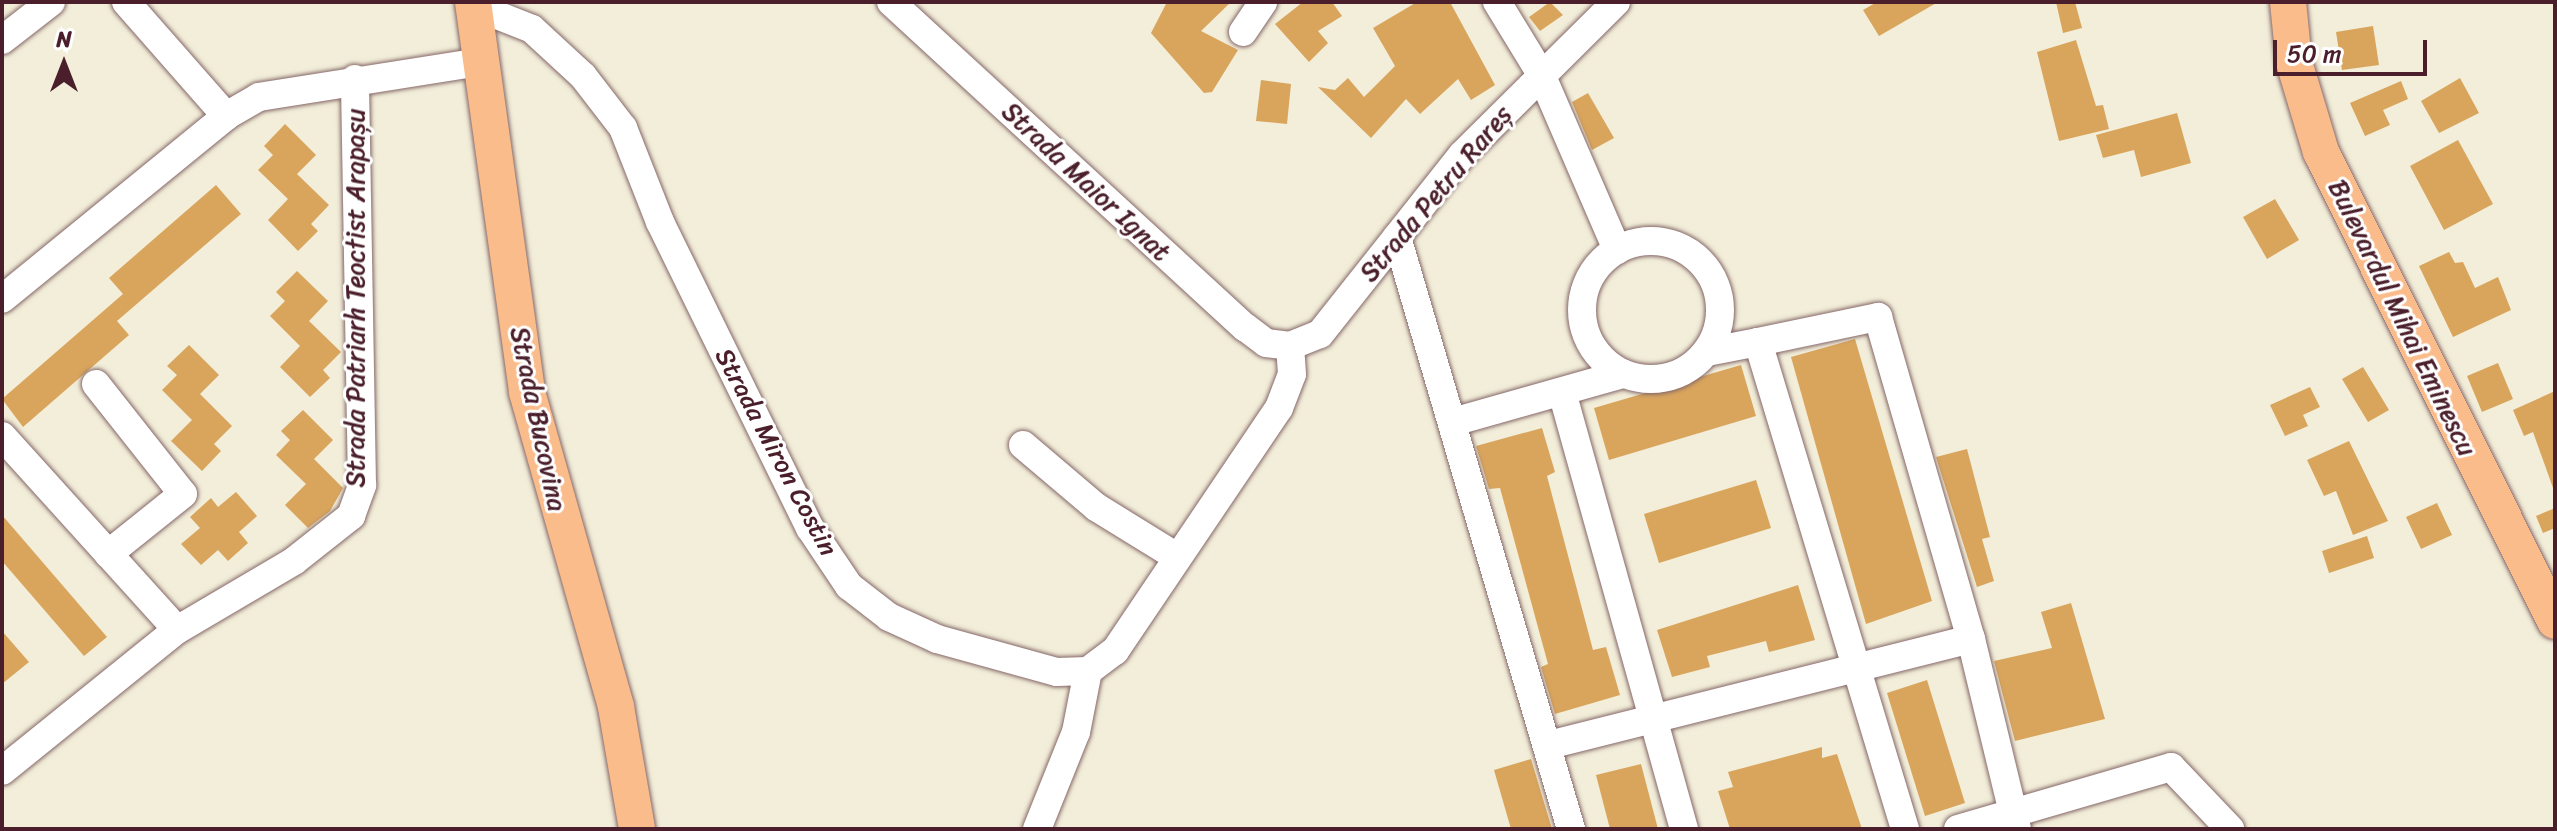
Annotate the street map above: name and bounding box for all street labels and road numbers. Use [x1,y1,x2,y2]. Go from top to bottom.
street label: Strada Maior Ignat [996,96,1176,268]
street label: Strada Petru Rareș [1353,99,1519,289]
street label: Strada Patriarh Teoctist Arapașu [340,108,372,488]
street label: Bulevardul Mihai Eminescu [2321,174,2483,462]
street label: Strada Bucovina [503,324,573,514]
street label: Strada Miron Costin [708,342,844,562]

